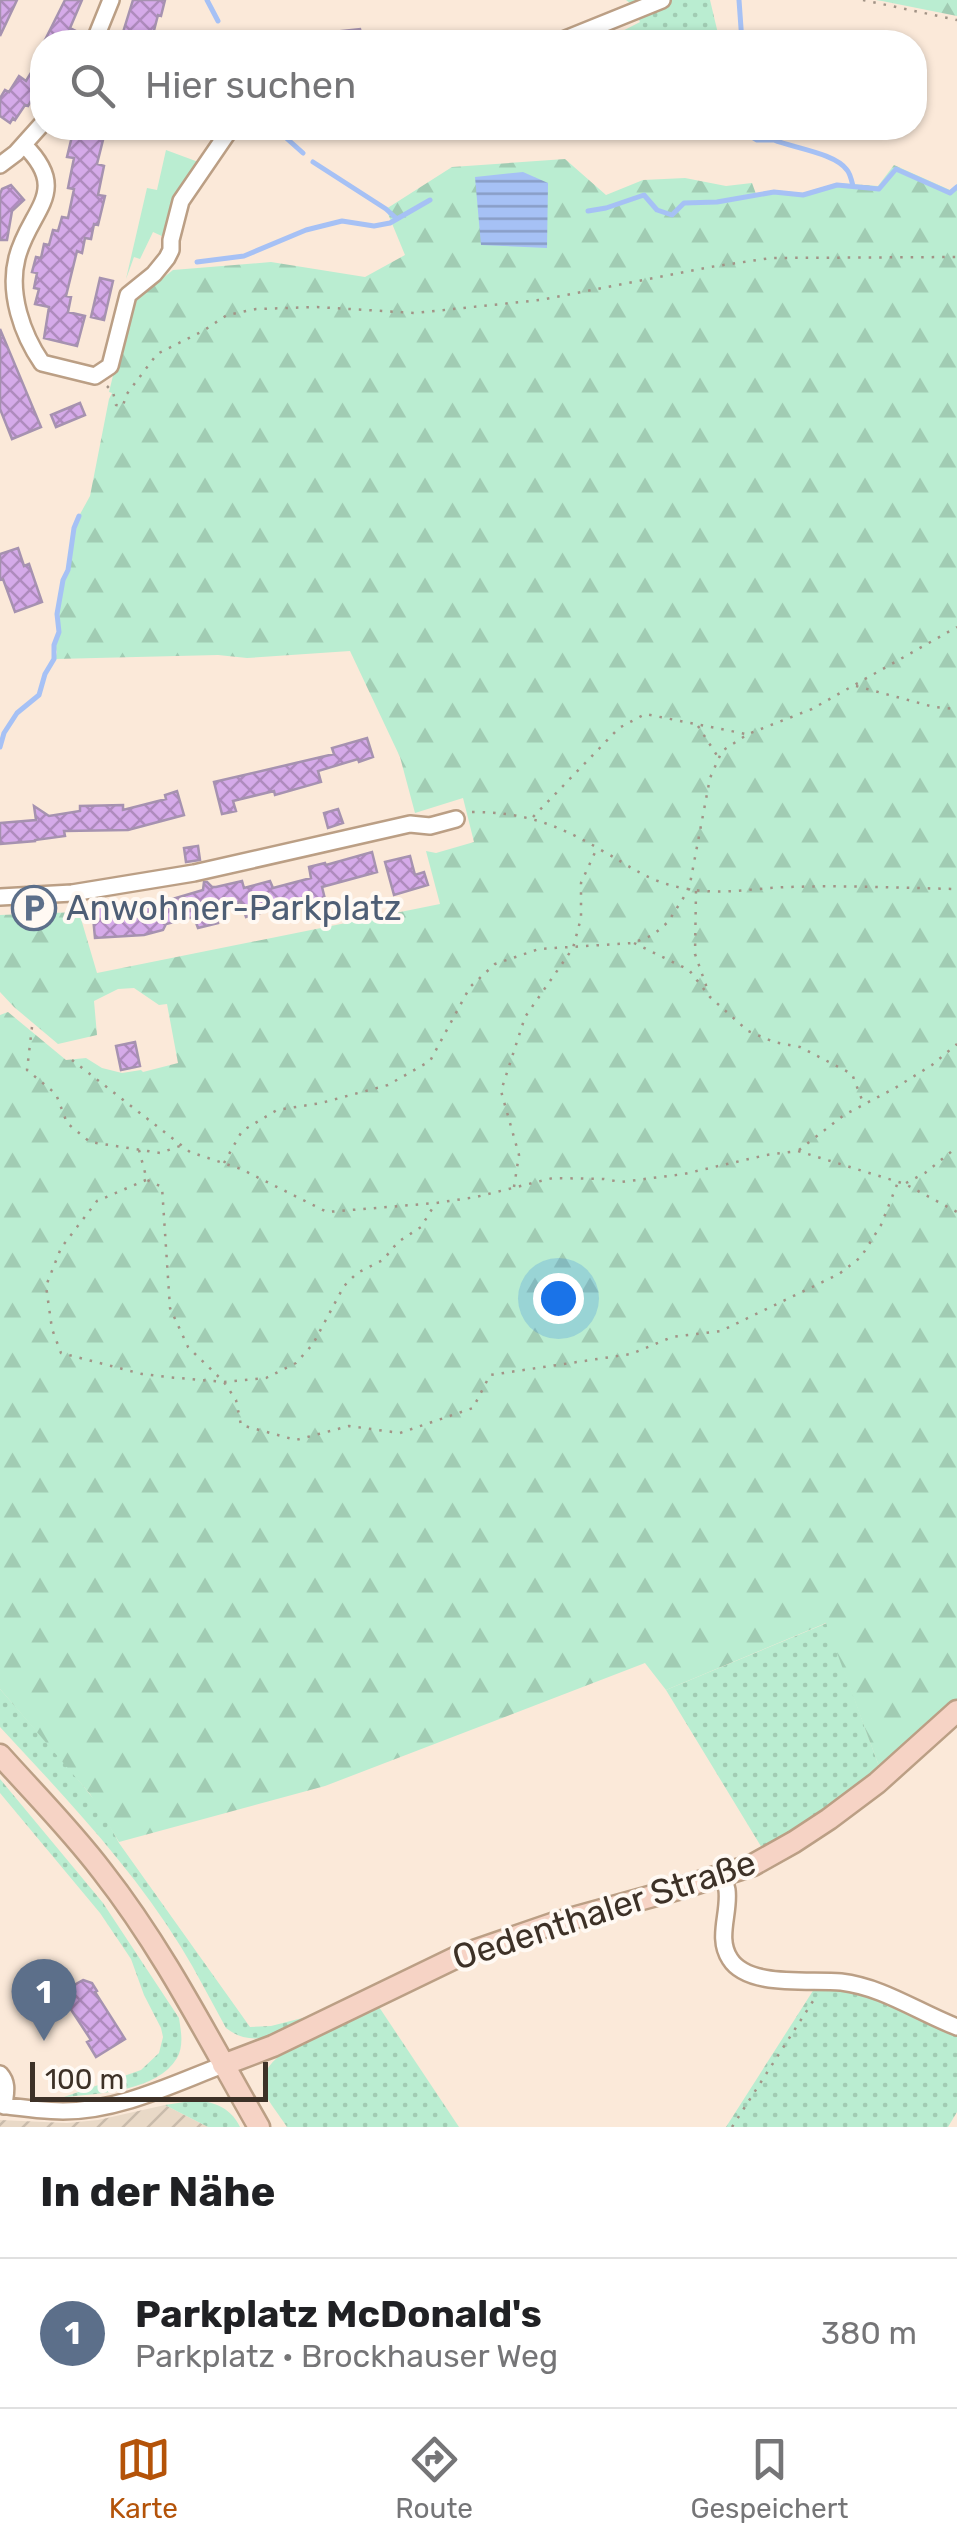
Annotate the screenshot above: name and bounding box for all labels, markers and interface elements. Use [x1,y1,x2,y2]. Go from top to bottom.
search box [30,30,927,140]
icon: search [65,58,120,113]
text: Hier suchen [145,62,356,108]
parking icon: Anwohner-Parkplatz [11,885,57,931]
place label: Anwohner-Parkplatz [66,887,402,929]
your location [533,1273,584,1324]
street label: Oedenthaler Straße [447,1841,761,1979]
pin: 1 [12,1958,76,2041]
scale bar [30,2057,268,2102]
text: 100 m [45,2063,124,2096]
text: In der Nähe [40,2167,275,2217]
text: Parkplatz McDonald's [135,2291,542,2337]
text: 1 [65,2314,80,2352]
text: 380 m [821,2314,917,2352]
text: Parkplatz · Brockhauser Weg [135,2337,558,2375]
tab: Karte [109,2432,178,2525]
tab: Route [395,2432,473,2525]
tab: Gespeichert [690,2432,848,2525]

